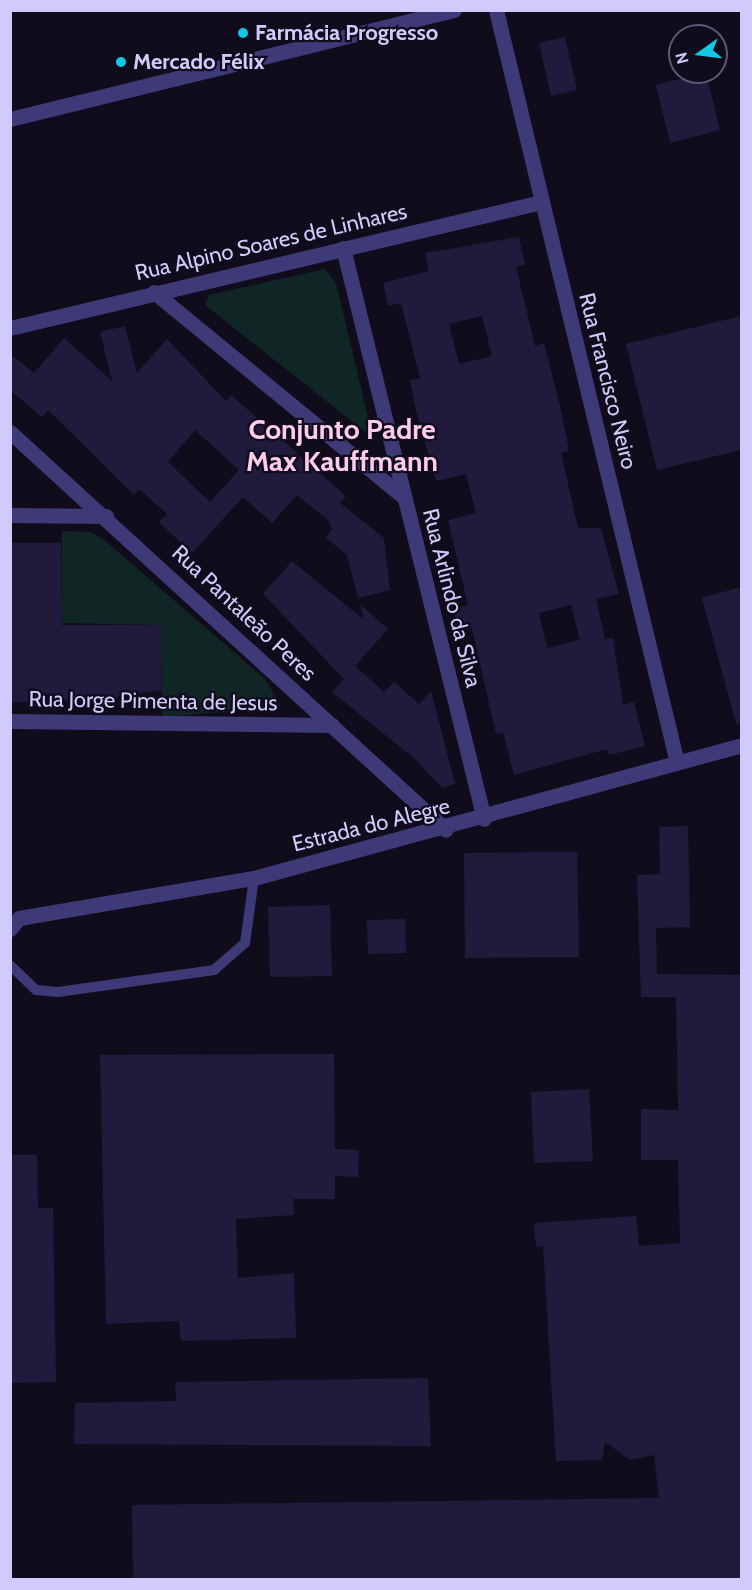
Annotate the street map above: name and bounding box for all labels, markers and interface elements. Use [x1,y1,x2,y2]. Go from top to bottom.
place label: Farmácia Progresso [255,20,438,46]
north arrow [668,24,728,84]
marker: Farmácia Progresso [236,26,250,40]
place label: Mercado Félix [133,49,264,75]
text: N [671,50,693,66]
marker: Mercado Félix [114,55,128,69]
street label: Rua Alpino Soares de Linhares [132,198,410,286]
street label: Rua Francisco Neiro [573,290,643,472]
district label: Conjunto Padre Max Kauffmann [246,412,438,478]
street label: Rua Arlindo da Silva [417,506,487,690]
street label: Rua Pantaleão Peres [166,539,322,687]
street label: Rua Jorge Pimenta de Jesus [28,686,278,716]
street label: Estrada do Alegre [289,793,453,857]

